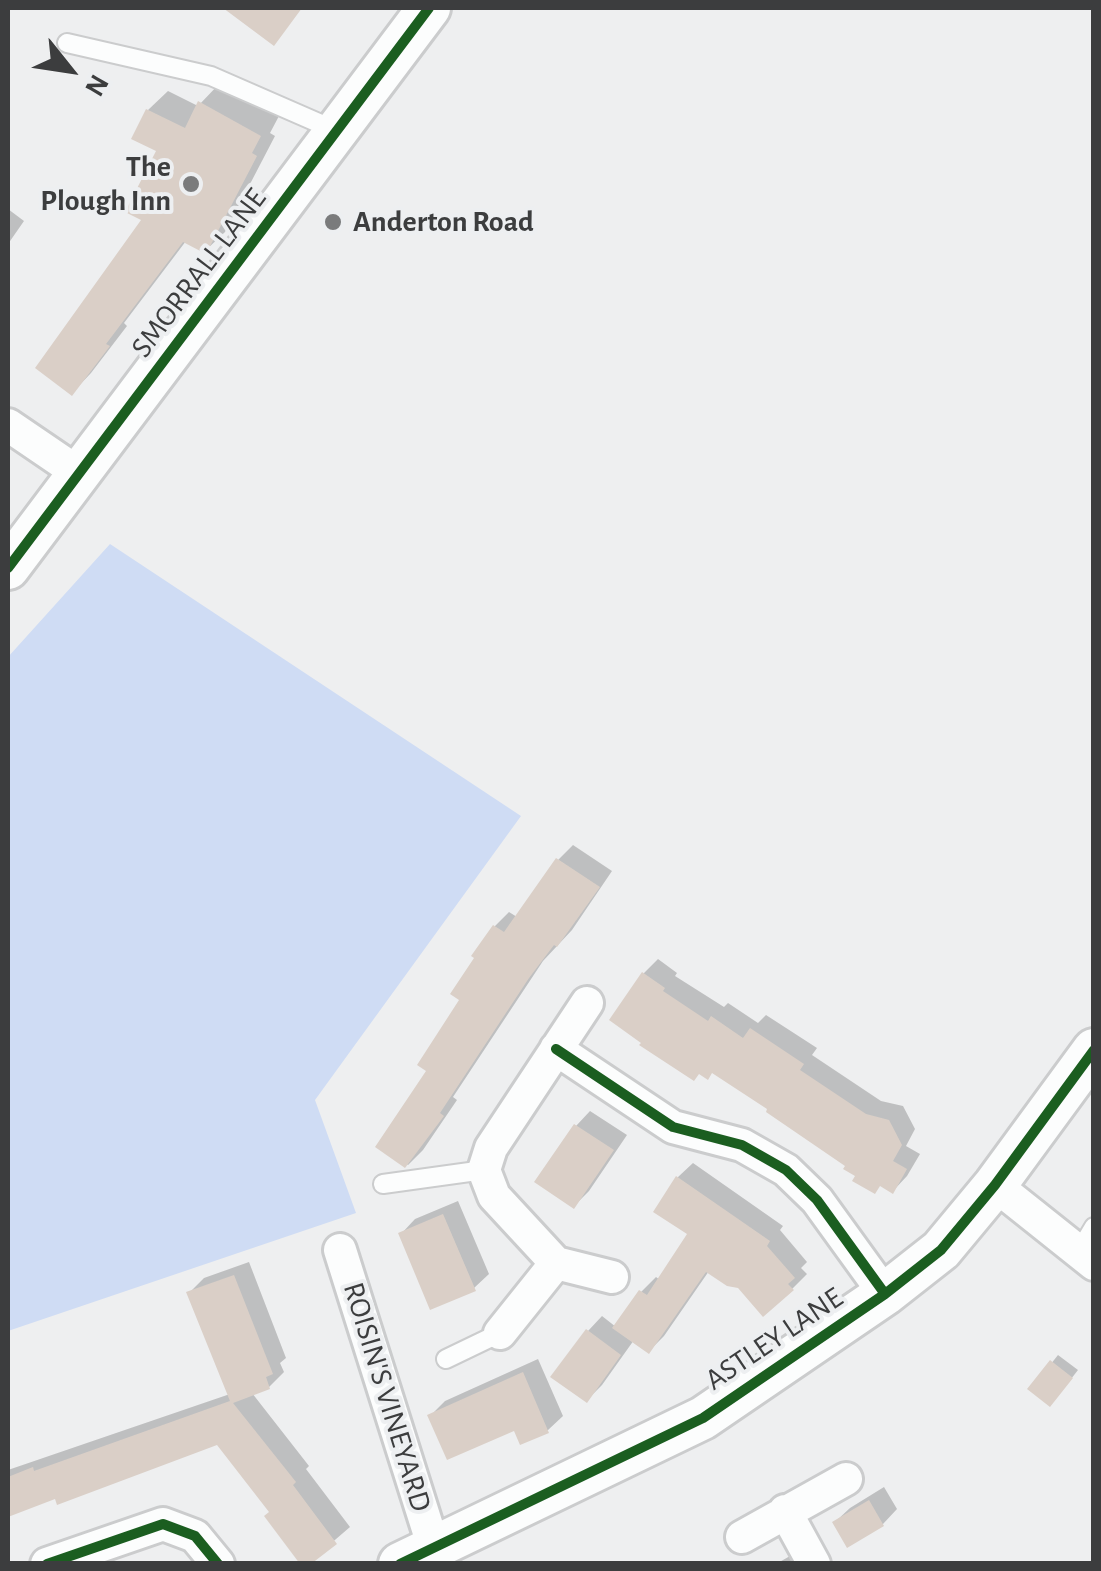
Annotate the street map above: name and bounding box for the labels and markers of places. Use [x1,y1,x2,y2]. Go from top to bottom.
place label: The Plough Inn [40,149,171,220]
marker: The Plough Inn [180,173,202,195]
place label: Anderton Road [353,204,534,240]
marker: Anderton Road [322,211,344,233]

